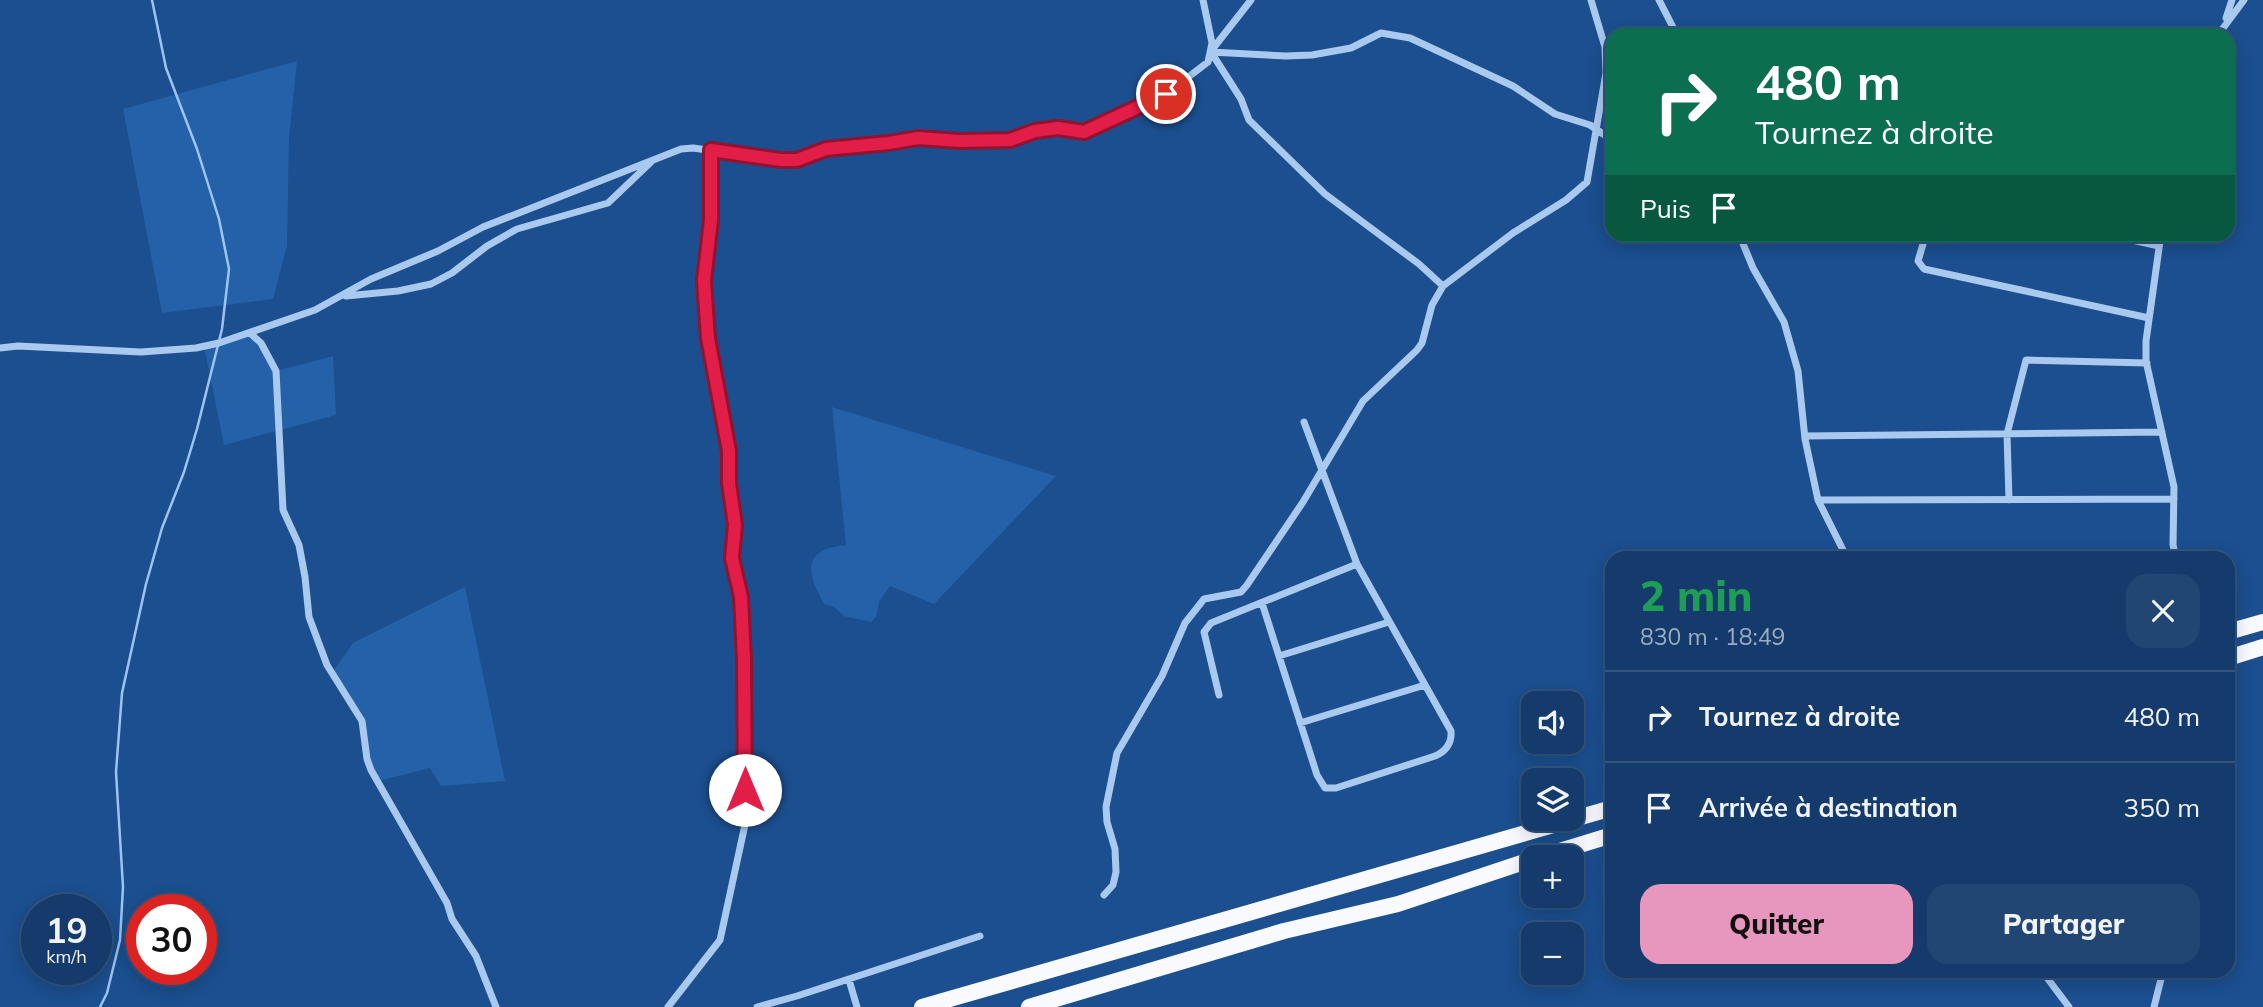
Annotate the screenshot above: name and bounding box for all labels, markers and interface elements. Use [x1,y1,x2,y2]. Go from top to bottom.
text: 480 m [1755,51,1901,112]
icon: right [1640,56,1731,147]
pin [1136,64,1196,124]
icon: arrive [1147,75,1185,113]
text: Tournez à droite [1755,112,1994,152]
icon: arrive [1705,189,1743,227]
text: Puis [1640,192,1691,225]
text: 2 min [1640,569,1753,622]
button: close [2126,574,2200,648]
text: 830 m · 18:49 [1640,622,1785,651]
map controls [1521,691,1584,985]
button: sound [1521,691,1584,754]
icon: right [1640,698,1678,736]
text: Tournez à droite [1699,700,1900,733]
text: 480 m [2124,700,2200,733]
position arrow [708,753,782,827]
button: layers [1521,768,1584,831]
icon: arrive [1640,789,1678,827]
text: Arrivée à destination [1699,791,1958,824]
text: 350 m [2124,791,2200,824]
button: + [1521,845,1584,908]
button: Quitter [1640,884,1913,964]
button: Partager [1927,884,2200,964]
speed limit sign: 30 [126,894,217,985]
text: 19 [45,908,88,952]
button: − [1521,922,1584,985]
text: km/h [46,945,87,968]

